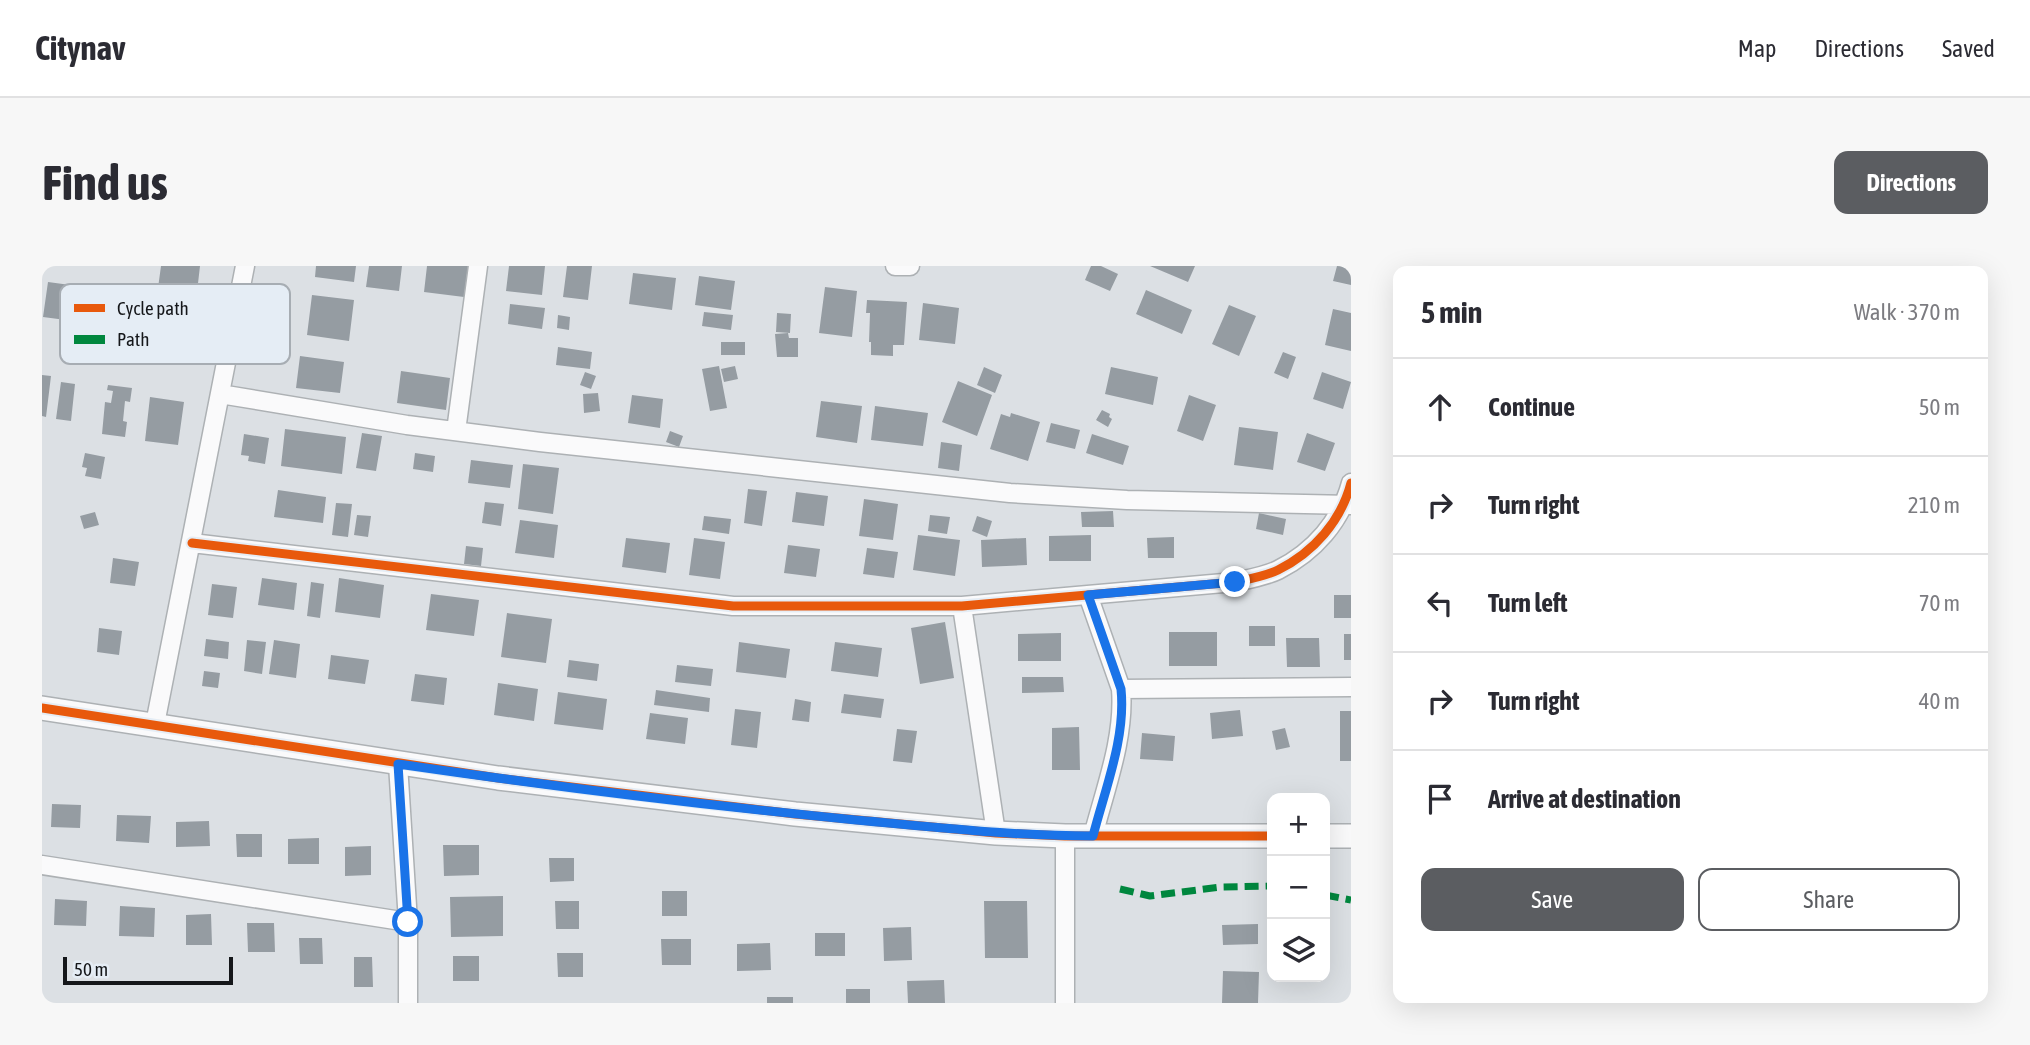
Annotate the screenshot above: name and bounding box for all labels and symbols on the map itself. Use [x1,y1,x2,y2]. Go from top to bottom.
legend [60,284,290,364]
text: Cycle path [117,297,189,319]
text: Path [117,328,149,350]
route end [1219,566,1250,597]
route start [392,906,423,937]
scale bar [63,954,233,986]

